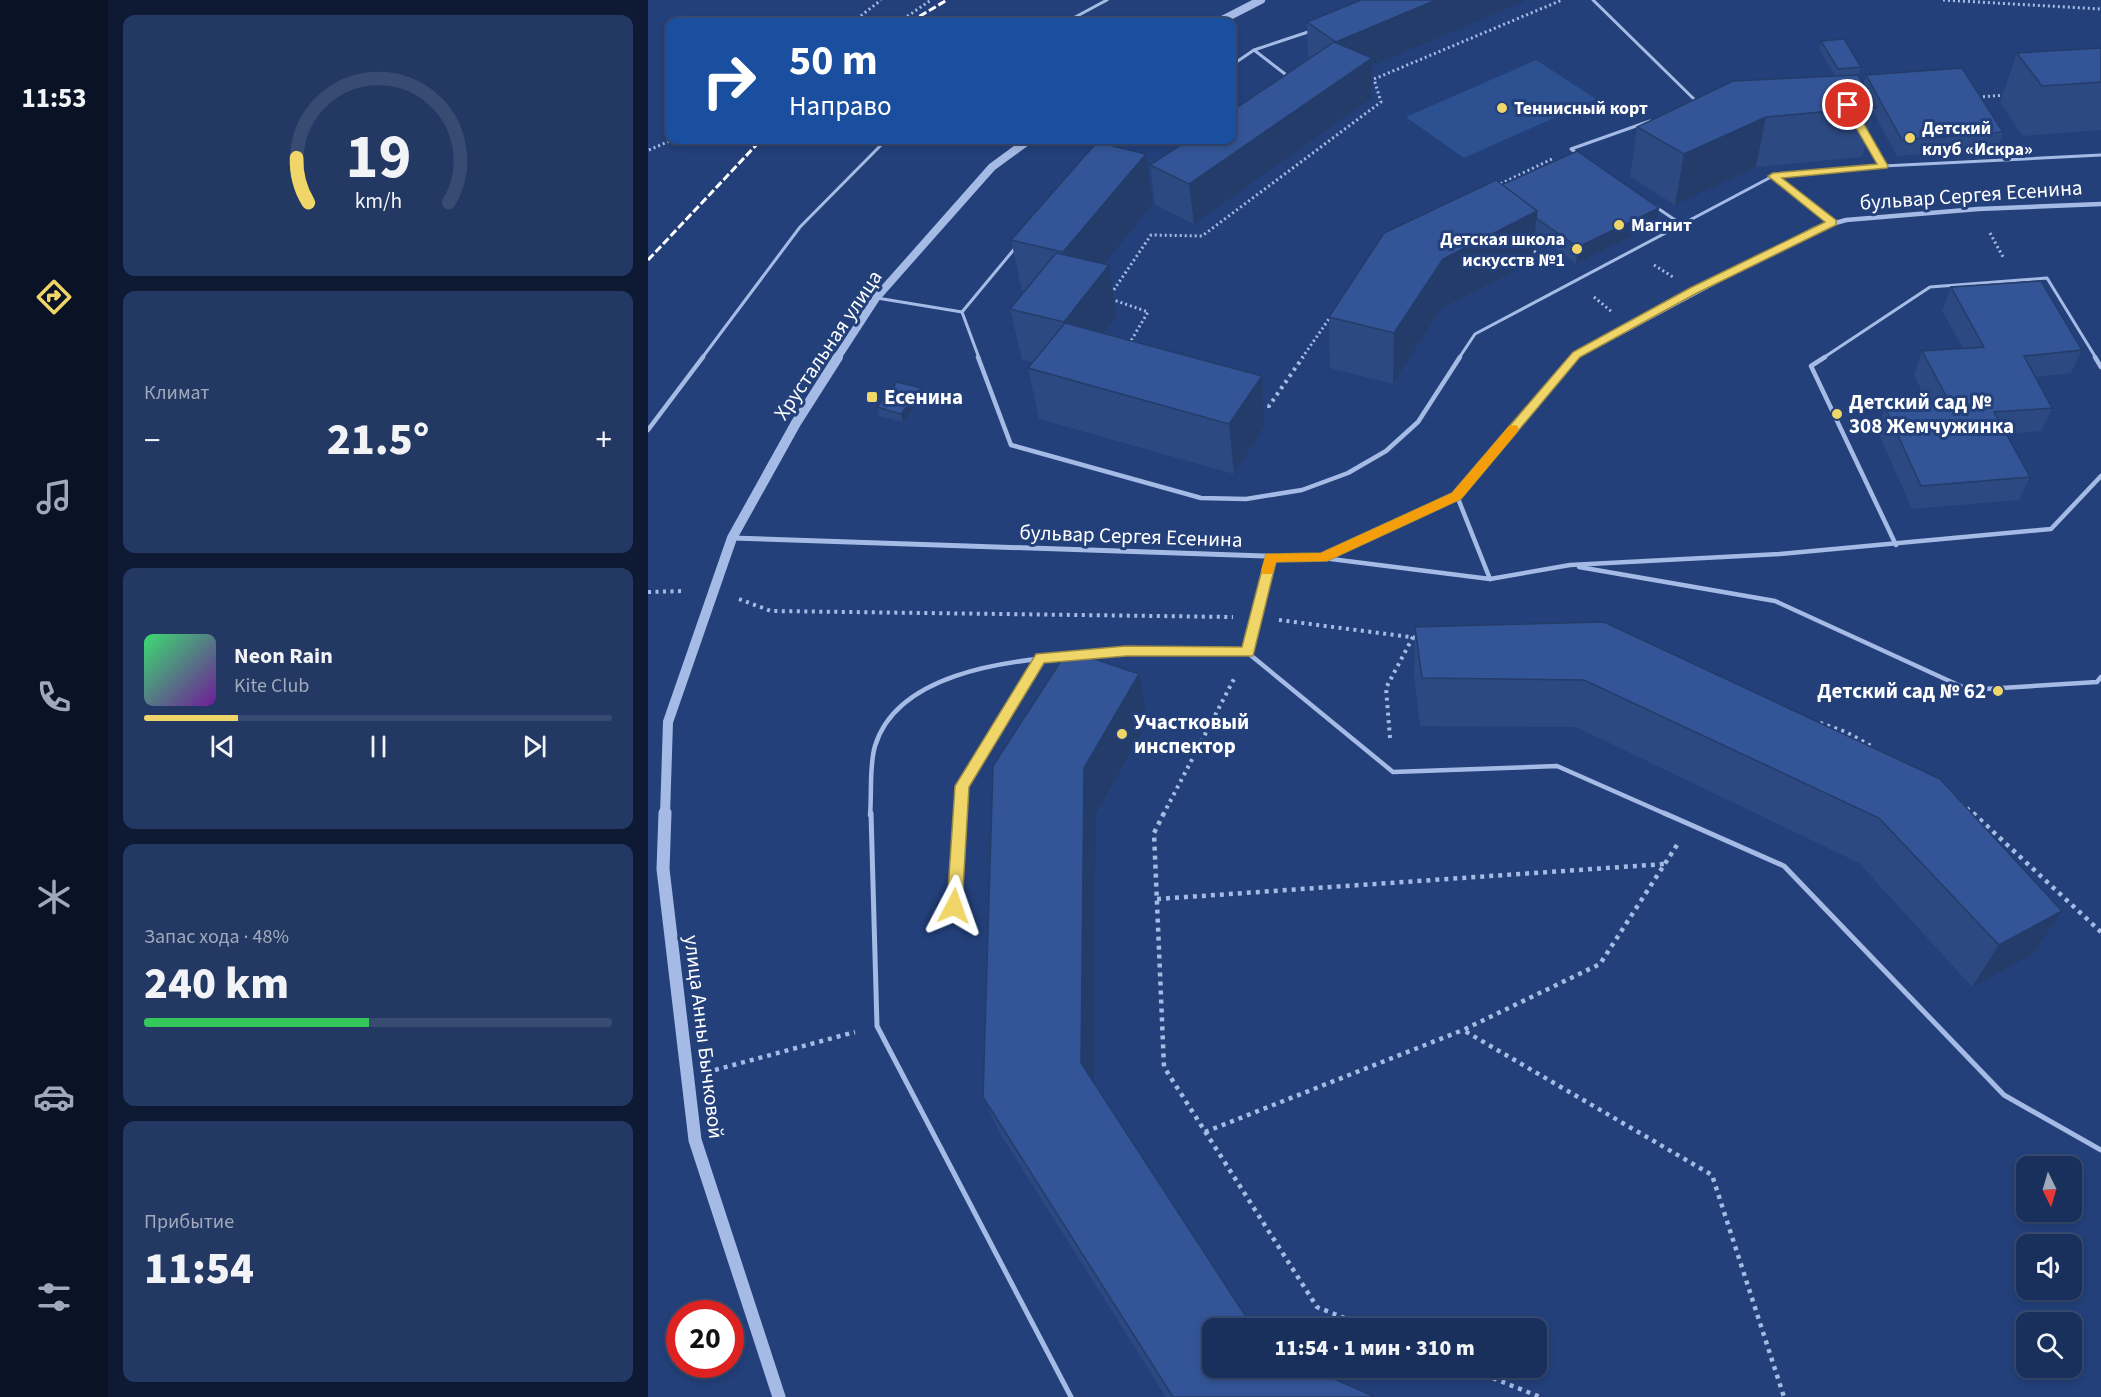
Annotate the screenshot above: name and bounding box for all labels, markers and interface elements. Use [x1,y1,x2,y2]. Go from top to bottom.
text: 50 m [789,31,878,91]
icon: right [690,42,768,120]
text: 11:53 [21,79,87,118]
pin [1822,79,1873,130]
text: Направо [789,87,892,126]
icon: arrive [1831,88,1864,121]
place label: Теннисный корт [1514,96,1648,121]
marker: Теннисный корт [1495,101,1509,115]
text: 19 [345,113,411,202]
place label: Детский клуб «Искра» [1922,116,2033,162]
marker: Детский клуб «Искра» [1903,131,1917,145]
street label: бульвар Сергея Есенина [1859,172,2083,218]
text: km/h [354,186,402,217]
place label: Магнит [1631,213,1692,238]
marker: Магнит [1612,218,1626,232]
place label: Детская школа искусств №1 [1440,227,1565,273]
marker: Детская школа искусств №1 [1570,242,1584,256]
street label: Хрустальная улица [767,264,889,426]
icon: directions [33,276,75,318]
text: Климат [144,379,210,407]
place label: Есенина [884,382,963,412]
place label: Детский сад № 308 Жемчужинка [1849,387,2014,441]
marker: Есенина [865,390,879,404]
marker: Детский сад № 308 Жемчужинка [1830,407,1844,421]
text: 21.5° [327,408,429,472]
text: − [144,417,160,464]
text: + [596,417,612,464]
icon: music [33,476,75,518]
street label: бульвар Сергея Есенина [1019,517,1243,555]
text: Neon Rain [234,640,333,672]
text: Kite Club [234,672,309,700]
icon: phone [33,676,75,718]
place label: Детский сад № 62 [1817,676,1986,706]
marker: Детский сад № 62 [1991,684,2005,698]
place label: Участковый инспектор [1134,707,1249,761]
marker: Участковый инспектор [1115,727,1129,741]
icon: previous [206,730,239,763]
icon: pause [362,730,395,763]
icon: next [518,730,551,763]
position arrow [922,874,986,938]
icon: climate [33,876,75,918]
text: Запас хода · 48% [144,923,289,951]
street label: улица Анны Бычковой [677,933,731,1141]
text: 240 km [144,952,289,1016]
icon: car [33,1076,75,1118]
north arrow [2016,1156,2082,1222]
map controls [2016,1156,2082,1378]
text: Прибытие [144,1208,234,1236]
button: sound [2016,1234,2082,1300]
text: 11:54 [144,1237,254,1301]
icon: filters [33,1276,75,1318]
speed limit sign: 20 [666,1300,744,1378]
button: search [2016,1312,2082,1378]
text: 11:54 · 1 мин · 310 m [1274,1332,1475,1364]

